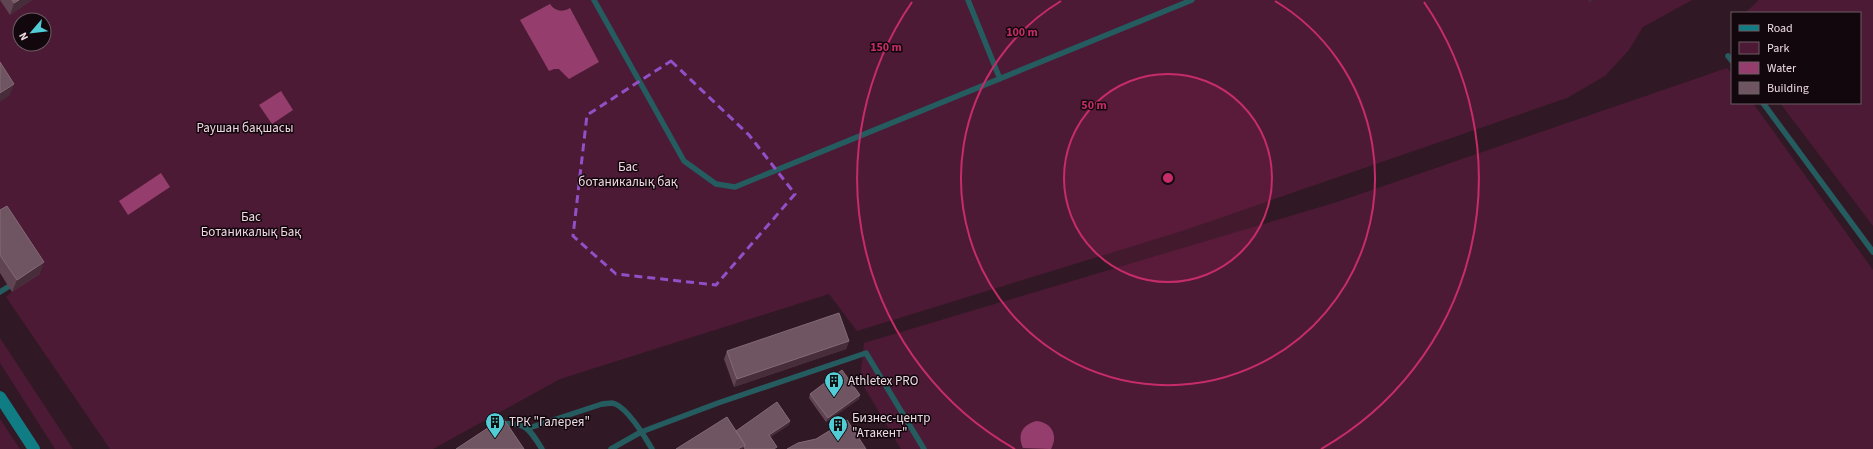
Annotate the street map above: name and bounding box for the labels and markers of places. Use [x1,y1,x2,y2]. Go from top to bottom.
centre of rings [1161,171,1175,185]
building icon: Athletex PRO [823,370,845,398]
place label: Athletex PRO [848,372,918,390]
place label: Бизнес-центр "Атакент" [852,409,930,442]
building icon: ТРК "Галерея" [484,411,506,439]
place label: ТРК "Галерея" [509,413,590,431]
building icon: Бизнес-центр "Атакент" [827,414,849,442]

